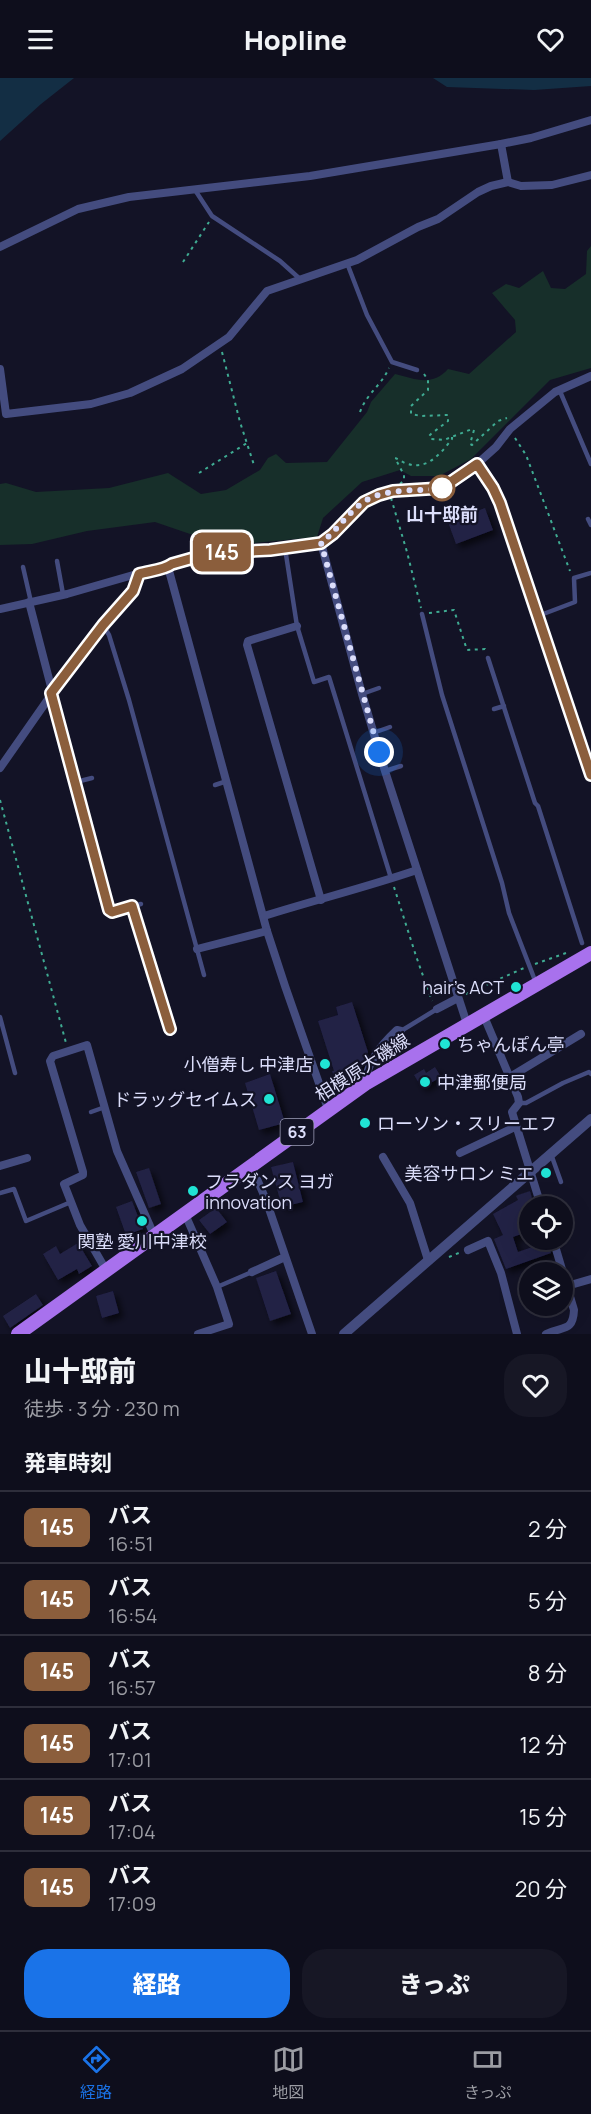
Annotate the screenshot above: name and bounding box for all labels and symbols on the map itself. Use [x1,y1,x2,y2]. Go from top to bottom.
marker: 山十邸前 [429,475,455,501]
place label: 山十邸前 [406,502,478,526]
line badge: 145 [188,532,256,572]
your location [364,737,394,767]
place label: hair's ACT [422,975,504,999]
marker: hair's ACT [509,980,523,994]
street label: 相模原大磯線 [310,1028,414,1106]
place label: ちゃんぽん亭 [457,1032,565,1056]
marker: ちゃんぽん亭 [438,1037,452,1051]
place label: 小僧寿し 中津店 [183,1052,313,1076]
marker: 小僧寿し 中津店 [318,1057,332,1071]
place label: 中津郵便局 [437,1070,527,1094]
marker: 中津郵便局 [418,1075,432,1089]
place label: ドラッグセイムス [113,1087,257,1111]
marker: ドラッグセイムス [262,1092,276,1106]
place label: ローソン・スリーエフ [377,1111,557,1135]
marker: ローソン・スリーエフ [358,1116,372,1130]
road number: 63 [280,1119,314,1145]
place label: 美容サロン ミエ [404,1161,534,1185]
marker: 美容サロン ミエ [539,1166,553,1180]
place label: フラダンス ヨガ innovation [205,1169,334,1214]
marker: フラダンス ヨガ innovation [186,1184,200,1198]
marker: 関塾 愛川中津校 [135,1214,149,1228]
place label: 関塾 愛川中津校 [77,1229,207,1253]

